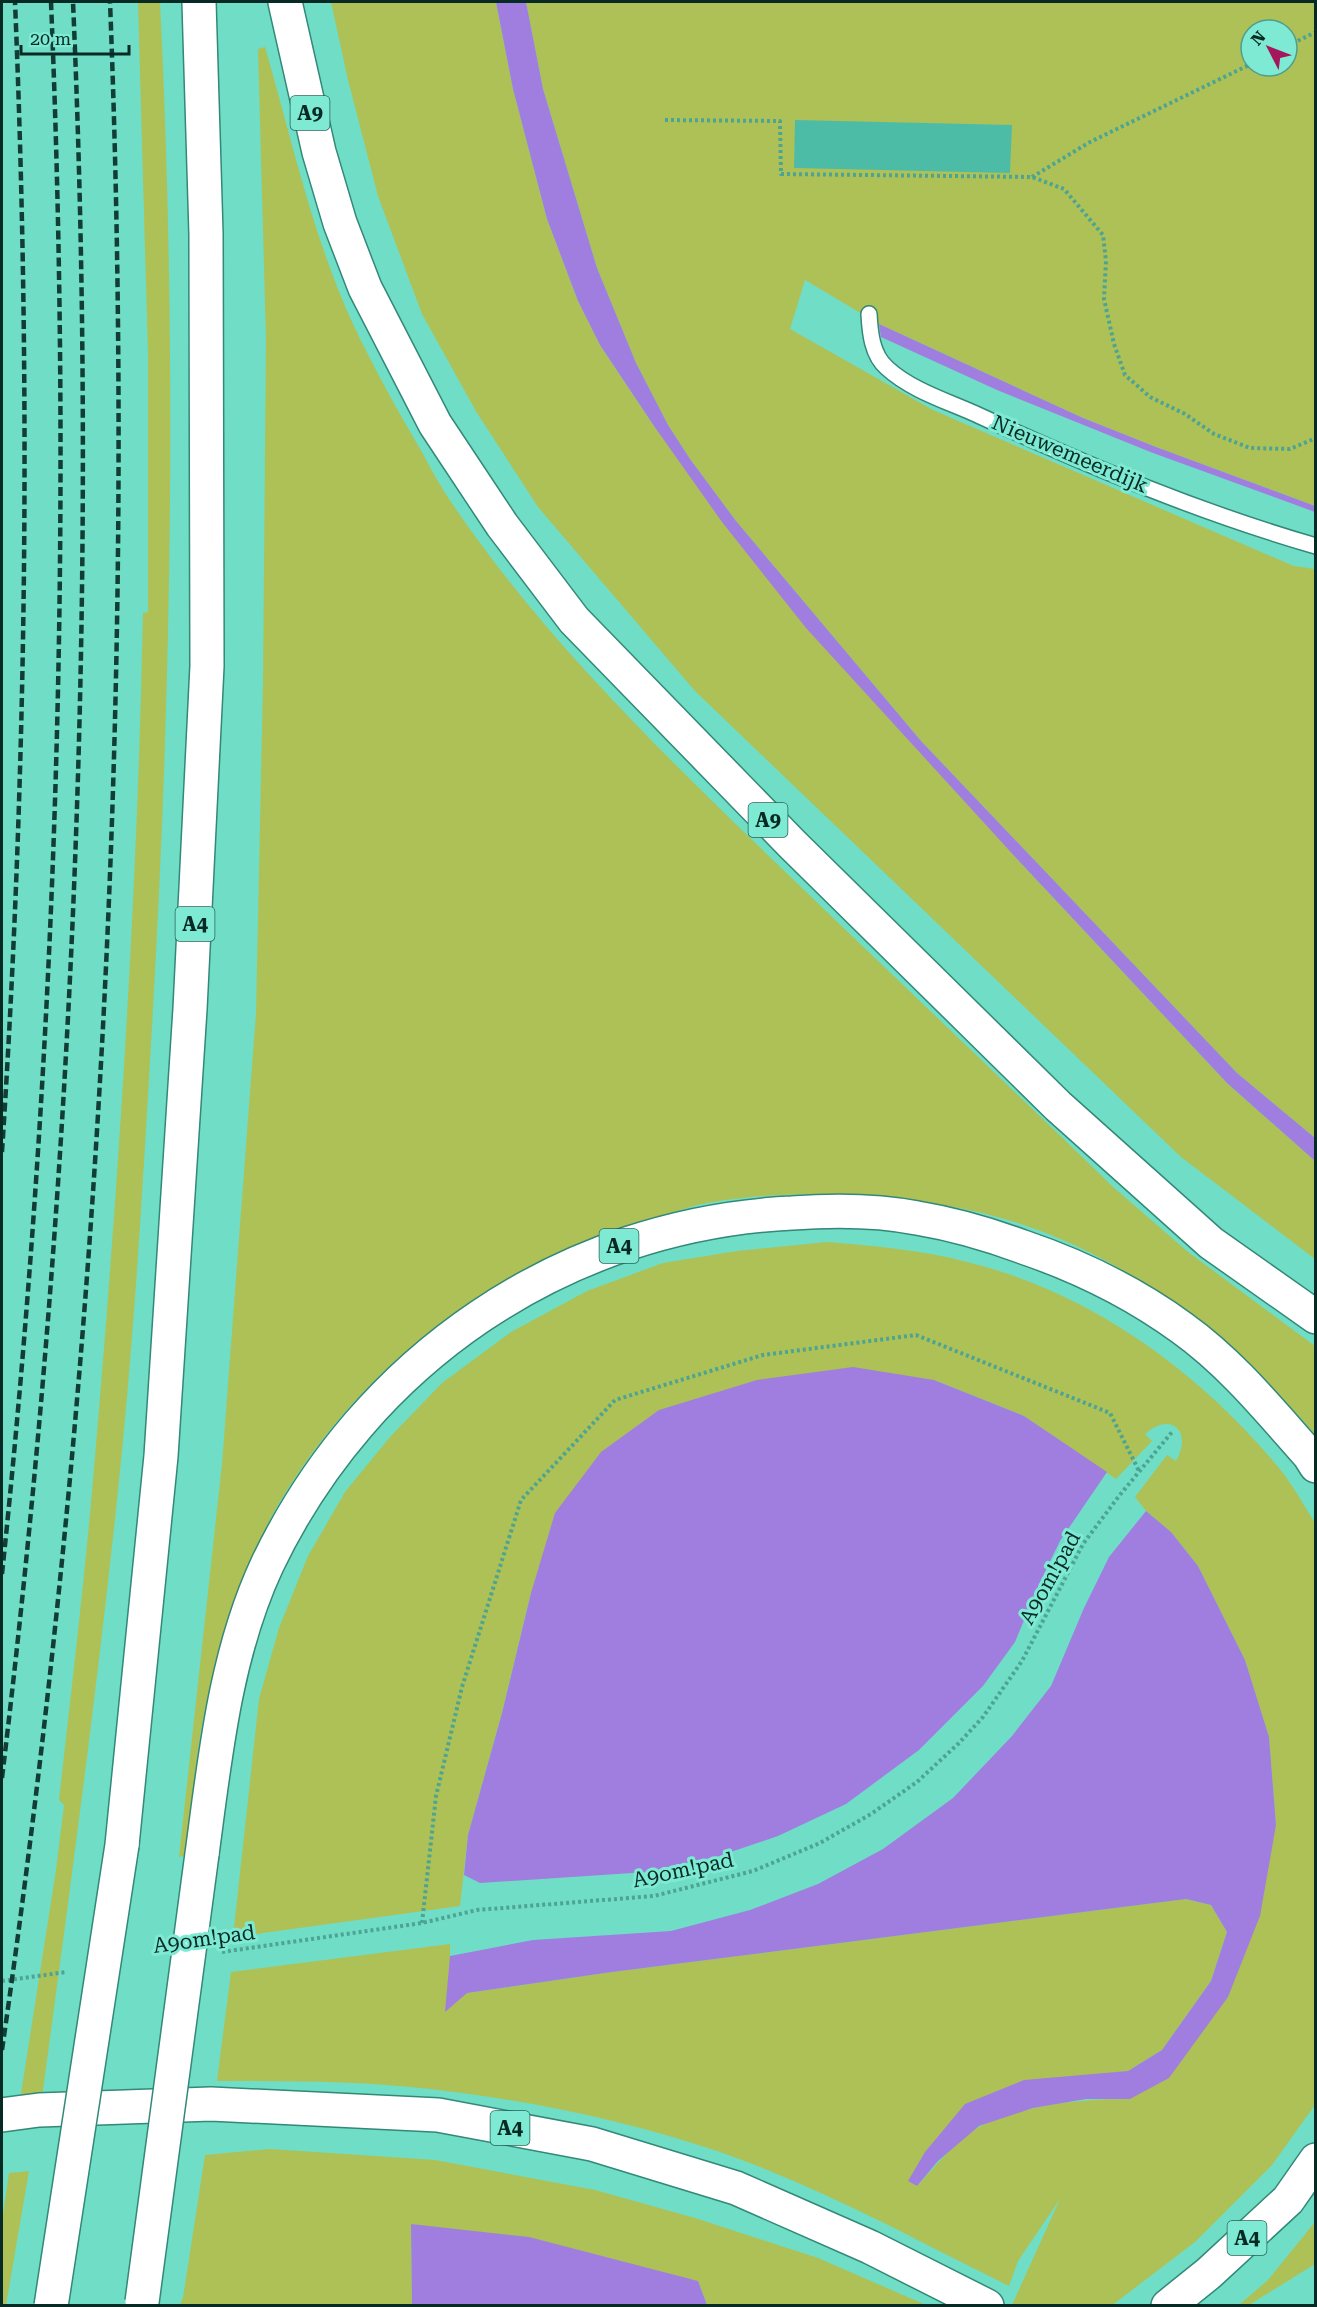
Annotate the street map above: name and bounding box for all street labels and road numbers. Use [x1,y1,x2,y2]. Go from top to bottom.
road number: A9 [290,96,330,130]
street label: Nieuwemeerdijk [988,410,1152,498]
road number: A9 [748,803,788,837]
road number: A4 [176,907,214,941]
road number: A4 [600,1229,638,1263]
street label: A9om!pad [1015,1527,1086,1629]
street label: A9om!pad [630,1847,736,1892]
street label: A9om!pad [152,1920,257,1958]
road number: A4 [490,2111,530,2145]
road number: A4 [1228,2221,1266,2255]

